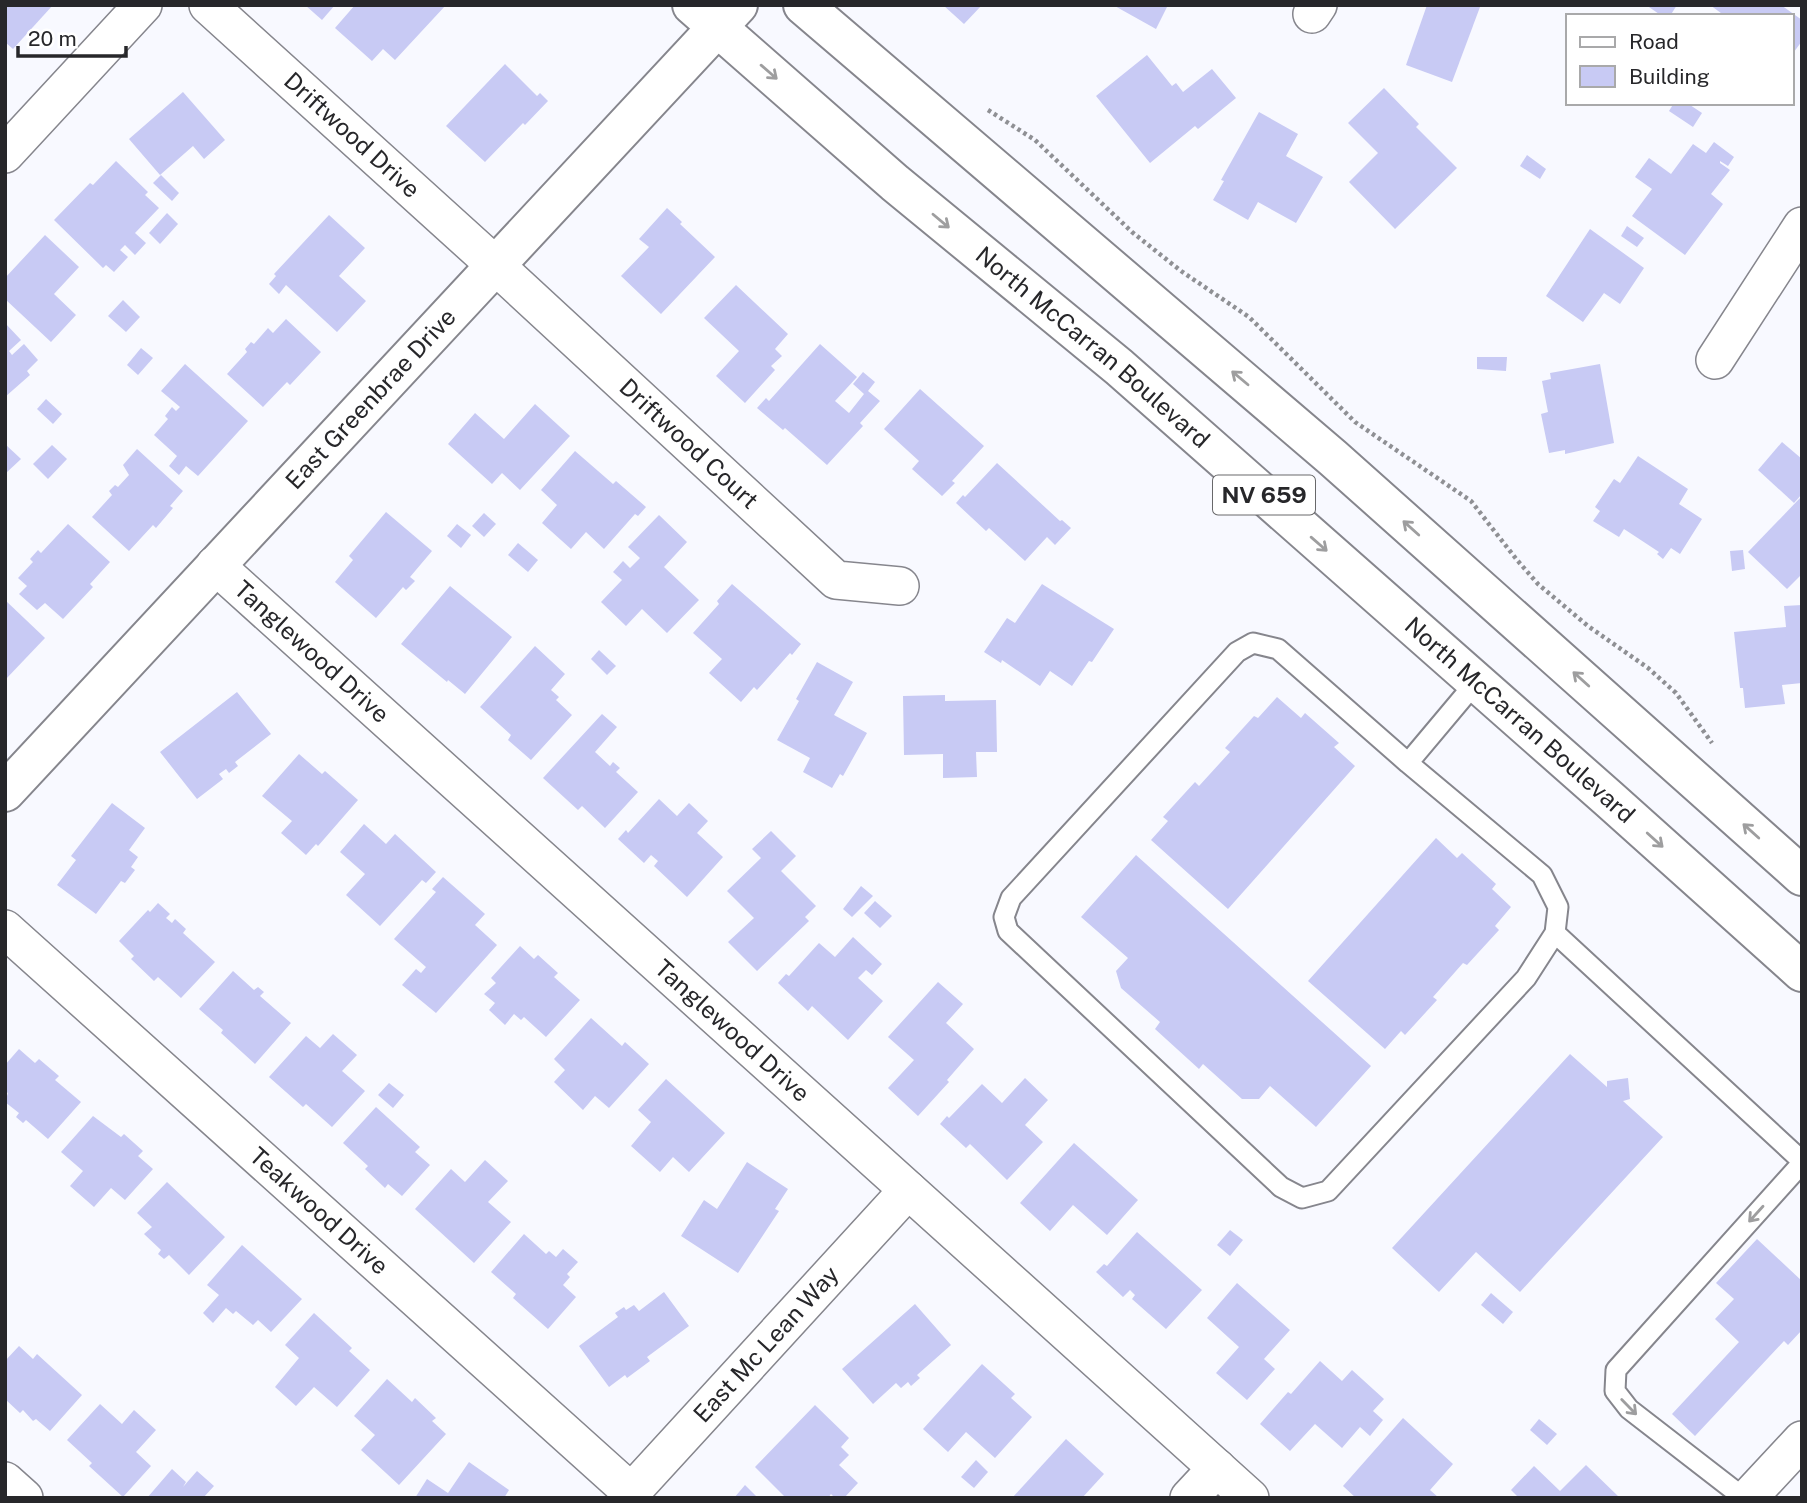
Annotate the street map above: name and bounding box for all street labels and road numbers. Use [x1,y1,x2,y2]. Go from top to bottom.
street label: Driftwood Drive [279,66,426,203]
street label: North McCarran Boulevard [971,240,1216,453]
street label: East Greenbrae Drive [280,302,461,494]
street label: Driftwood Court [614,372,764,514]
road number: NV 659 [1213,475,1315,514]
street label: Tanglewood Drive [229,575,395,728]
street label: North McCarran Boulevard [1400,611,1641,828]
street label: Tanglewood Drive [650,953,816,1107]
street label: Teakwood Drive [244,1141,394,1280]
street label: East Mc Lean Way [687,1260,844,1428]

